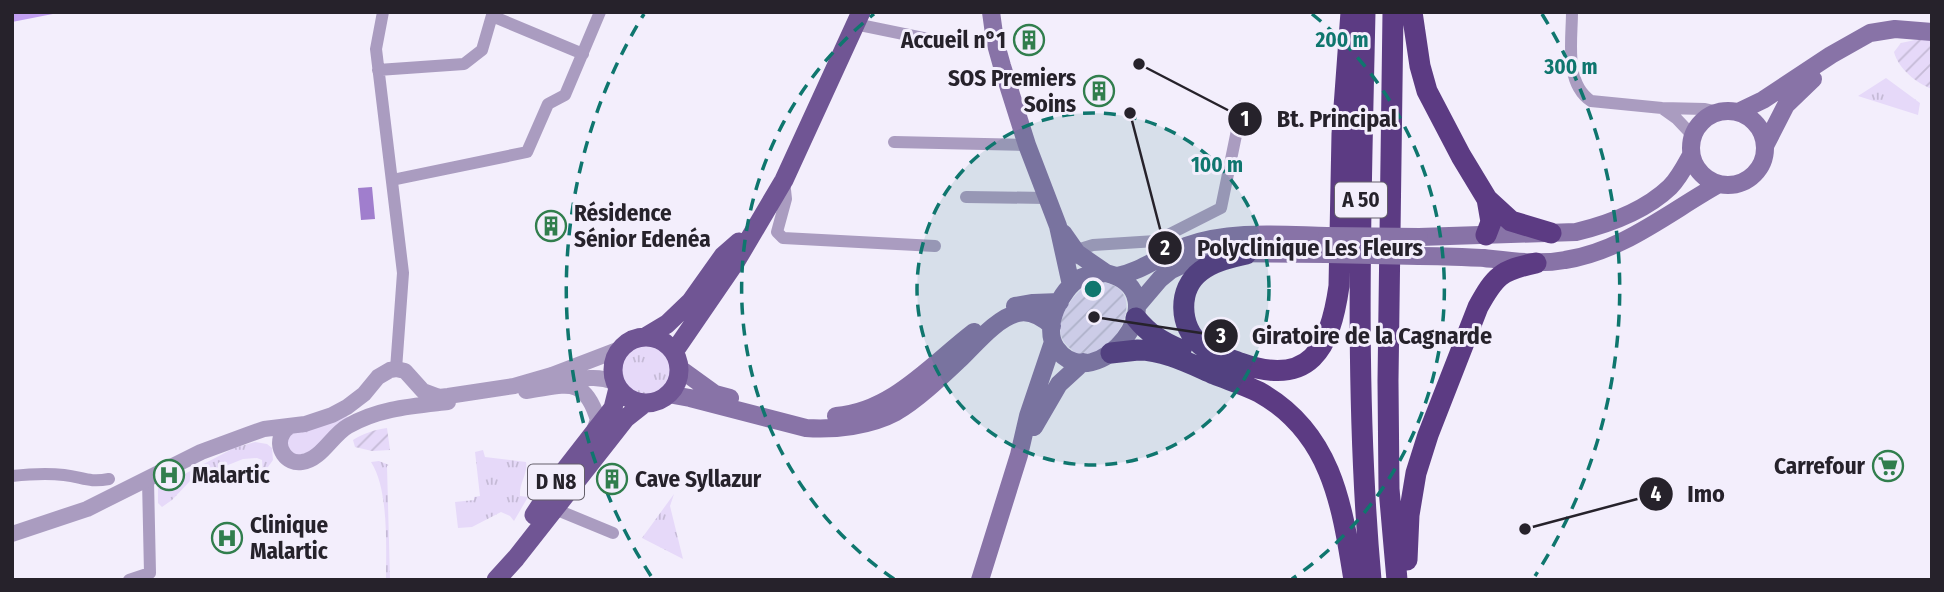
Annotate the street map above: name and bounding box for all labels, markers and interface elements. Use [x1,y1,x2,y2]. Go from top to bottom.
building icon: Accueil n°1 [1012,23,1046,57]
place label: Accueil n°1 [900,26,1006,54]
text: 200 m [1314,27,1369,53]
text: 300 m [1543,54,1598,80]
place label: SOS Premiers Soins [948,64,1076,118]
building icon: SOS Premiers Soins [1082,74,1116,108]
callout: Bt. Principal [1228,96,1411,141]
text: Bt. Principal [1277,105,1398,133]
text: 1 [1241,106,1249,132]
text: 100 m [1191,152,1243,178]
road number: A 50 [1335,182,1387,218]
place label: Résidence Sénior Edenéa [574,199,711,253]
building icon: Résidence Sénior Edenéa [534,209,568,243]
callout: Polyclinique Les Fleurs [1148,225,1437,270]
text: Polyclinique Les Fleurs [1197,234,1424,262]
text: 2 [1159,235,1170,261]
centre of rings [1081,277,1105,301]
callout: Giratoire de la Cagnarde [1203,313,1506,358]
text: Giratoire de la Cagnarde [1252,322,1492,350]
text: 3 [1215,323,1226,349]
supermarket icon: Carrefour [1871,449,1905,483]
place label: Carrefour [1774,452,1866,480]
hospital icon: Malartic [152,458,186,492]
place label: Malartic [192,461,270,489]
building icon: Cave Syllazur [595,462,629,496]
road number: D N8 [528,464,584,500]
place label: Cave Syllazur [635,465,762,493]
callout: Imo [1638,471,1739,516]
text: Imo [1687,480,1725,508]
text: 4 [1651,481,1662,507]
place label: Clinique Malartic [250,511,329,565]
hospital icon: Clinique Malartic [210,521,244,555]

